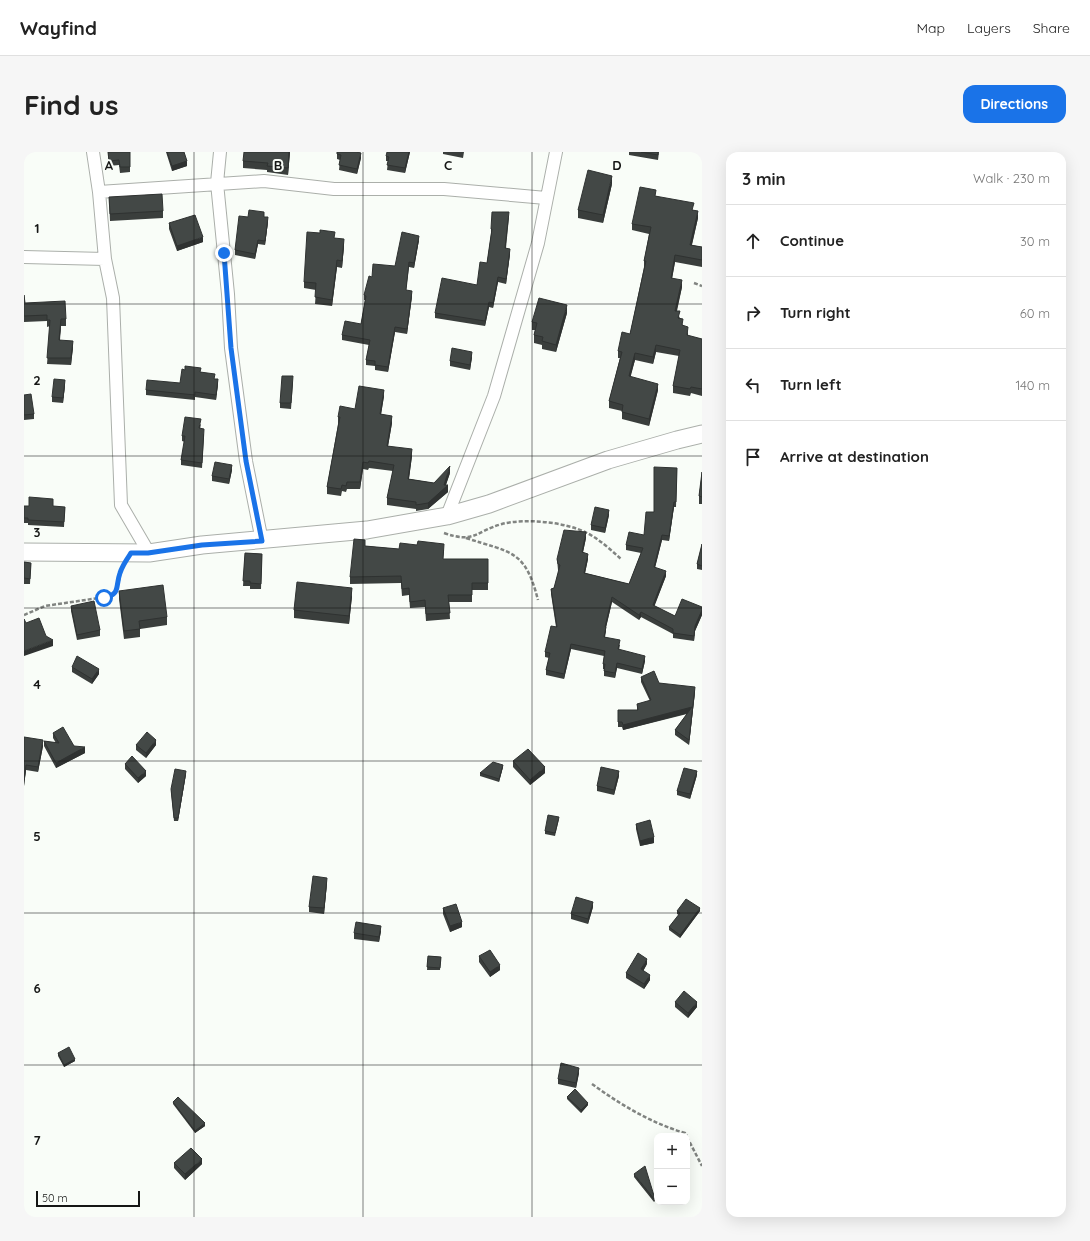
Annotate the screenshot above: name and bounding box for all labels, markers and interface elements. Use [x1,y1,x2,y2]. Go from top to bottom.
text: Wayfind [20,16,97,40]
text: Map [916,19,945,37]
text: Layers [967,19,1011,37]
text: Share [1033,19,1070,37]
button: Directions [963,85,1066,123]
text: Find us [24,87,118,122]
text: A [105,157,114,173]
text: B [274,157,282,173]
text: C [444,157,452,173]
text: D [612,157,622,173]
text: 3 min [742,168,786,189]
text: Walk · 230 m [973,170,1050,186]
text: 1 [34,220,40,236]
icon: ahead [742,230,764,252]
text: Continue [780,231,844,250]
text: 30 m [1020,233,1050,249]
route end [215,244,233,262]
icon: right [742,302,764,324]
text: Turn right [780,303,851,322]
text: 60 m [1020,305,1050,321]
text: 2 [33,372,41,388]
icon: left [742,374,764,396]
text: Turn left [780,375,842,394]
text: 140 m [1015,377,1050,393]
icon: arrive [742,446,764,468]
text: Arrive at destination [780,447,929,466]
text: 3 [34,524,41,540]
route start [95,589,113,607]
text: 4 [33,676,41,692]
text: 5 [33,828,41,844]
text: 6 [33,980,41,996]
text: 7 [33,1132,41,1148]
map controls [654,1133,690,1205]
button: + [654,1133,690,1169]
button: − [654,1169,690,1205]
scale bar [36,1189,140,1208]
text: 50 m [42,1191,68,1205]

